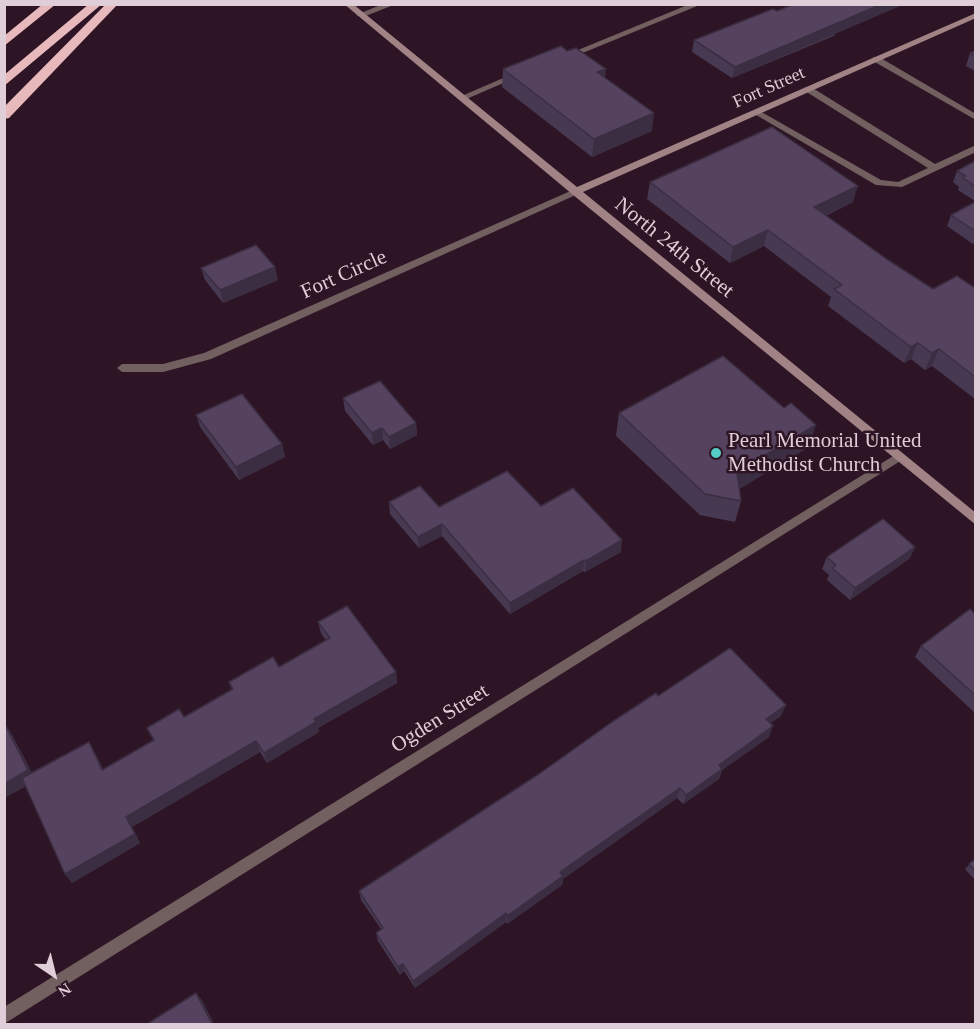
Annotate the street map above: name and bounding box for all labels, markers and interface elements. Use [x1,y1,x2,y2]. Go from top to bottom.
street label: Fort Street [730,63,808,113]
street label: North 24th Street [609,192,739,304]
street label: Fort Circle [297,245,391,305]
place label: Pearl Memorial United Methodist Church [728,428,922,478]
marker: Pearl Memorial United Methodist Church [709,446,723,460]
street label: Ogden Street [387,679,493,759]
north arrow [24,945,84,1005]
text: N [55,980,74,1000]

